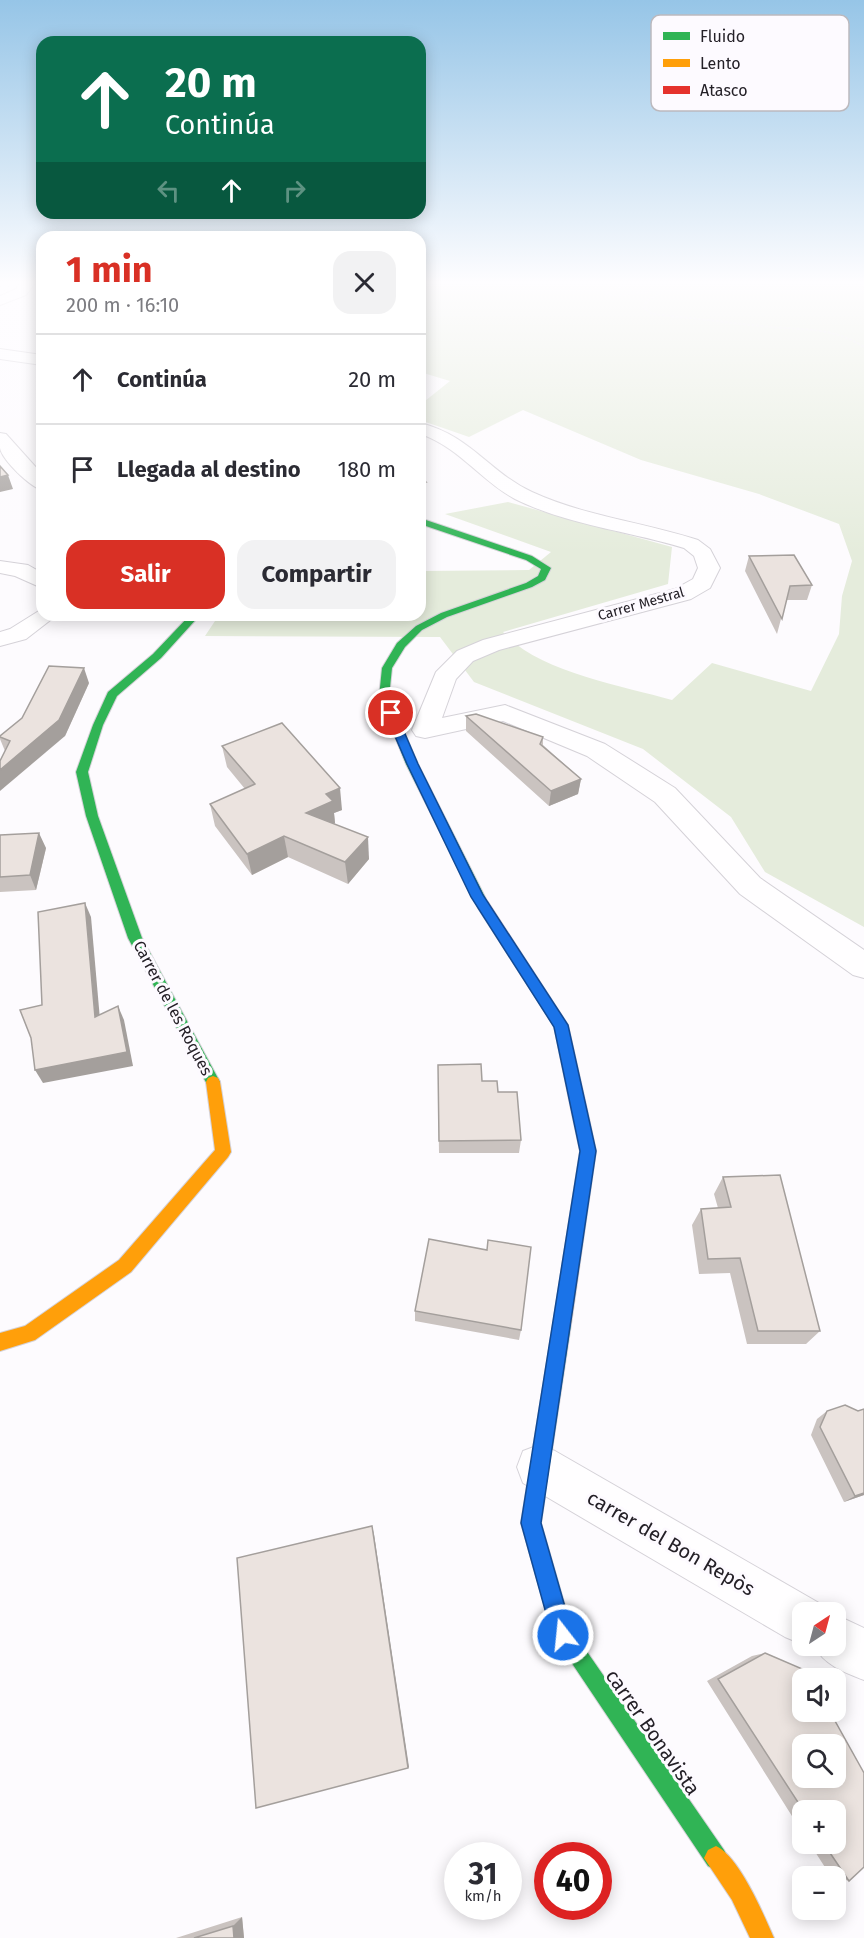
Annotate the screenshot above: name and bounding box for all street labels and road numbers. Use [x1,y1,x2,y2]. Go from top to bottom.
street label: Carrer Mestral [596,584,686,624]
street label: Carrer de les Roques [129,937,217,1079]
street label: carrer del Bon Repòs [583,1485,759,1601]
street label: carrer Bonavista [601,1665,705,1799]

